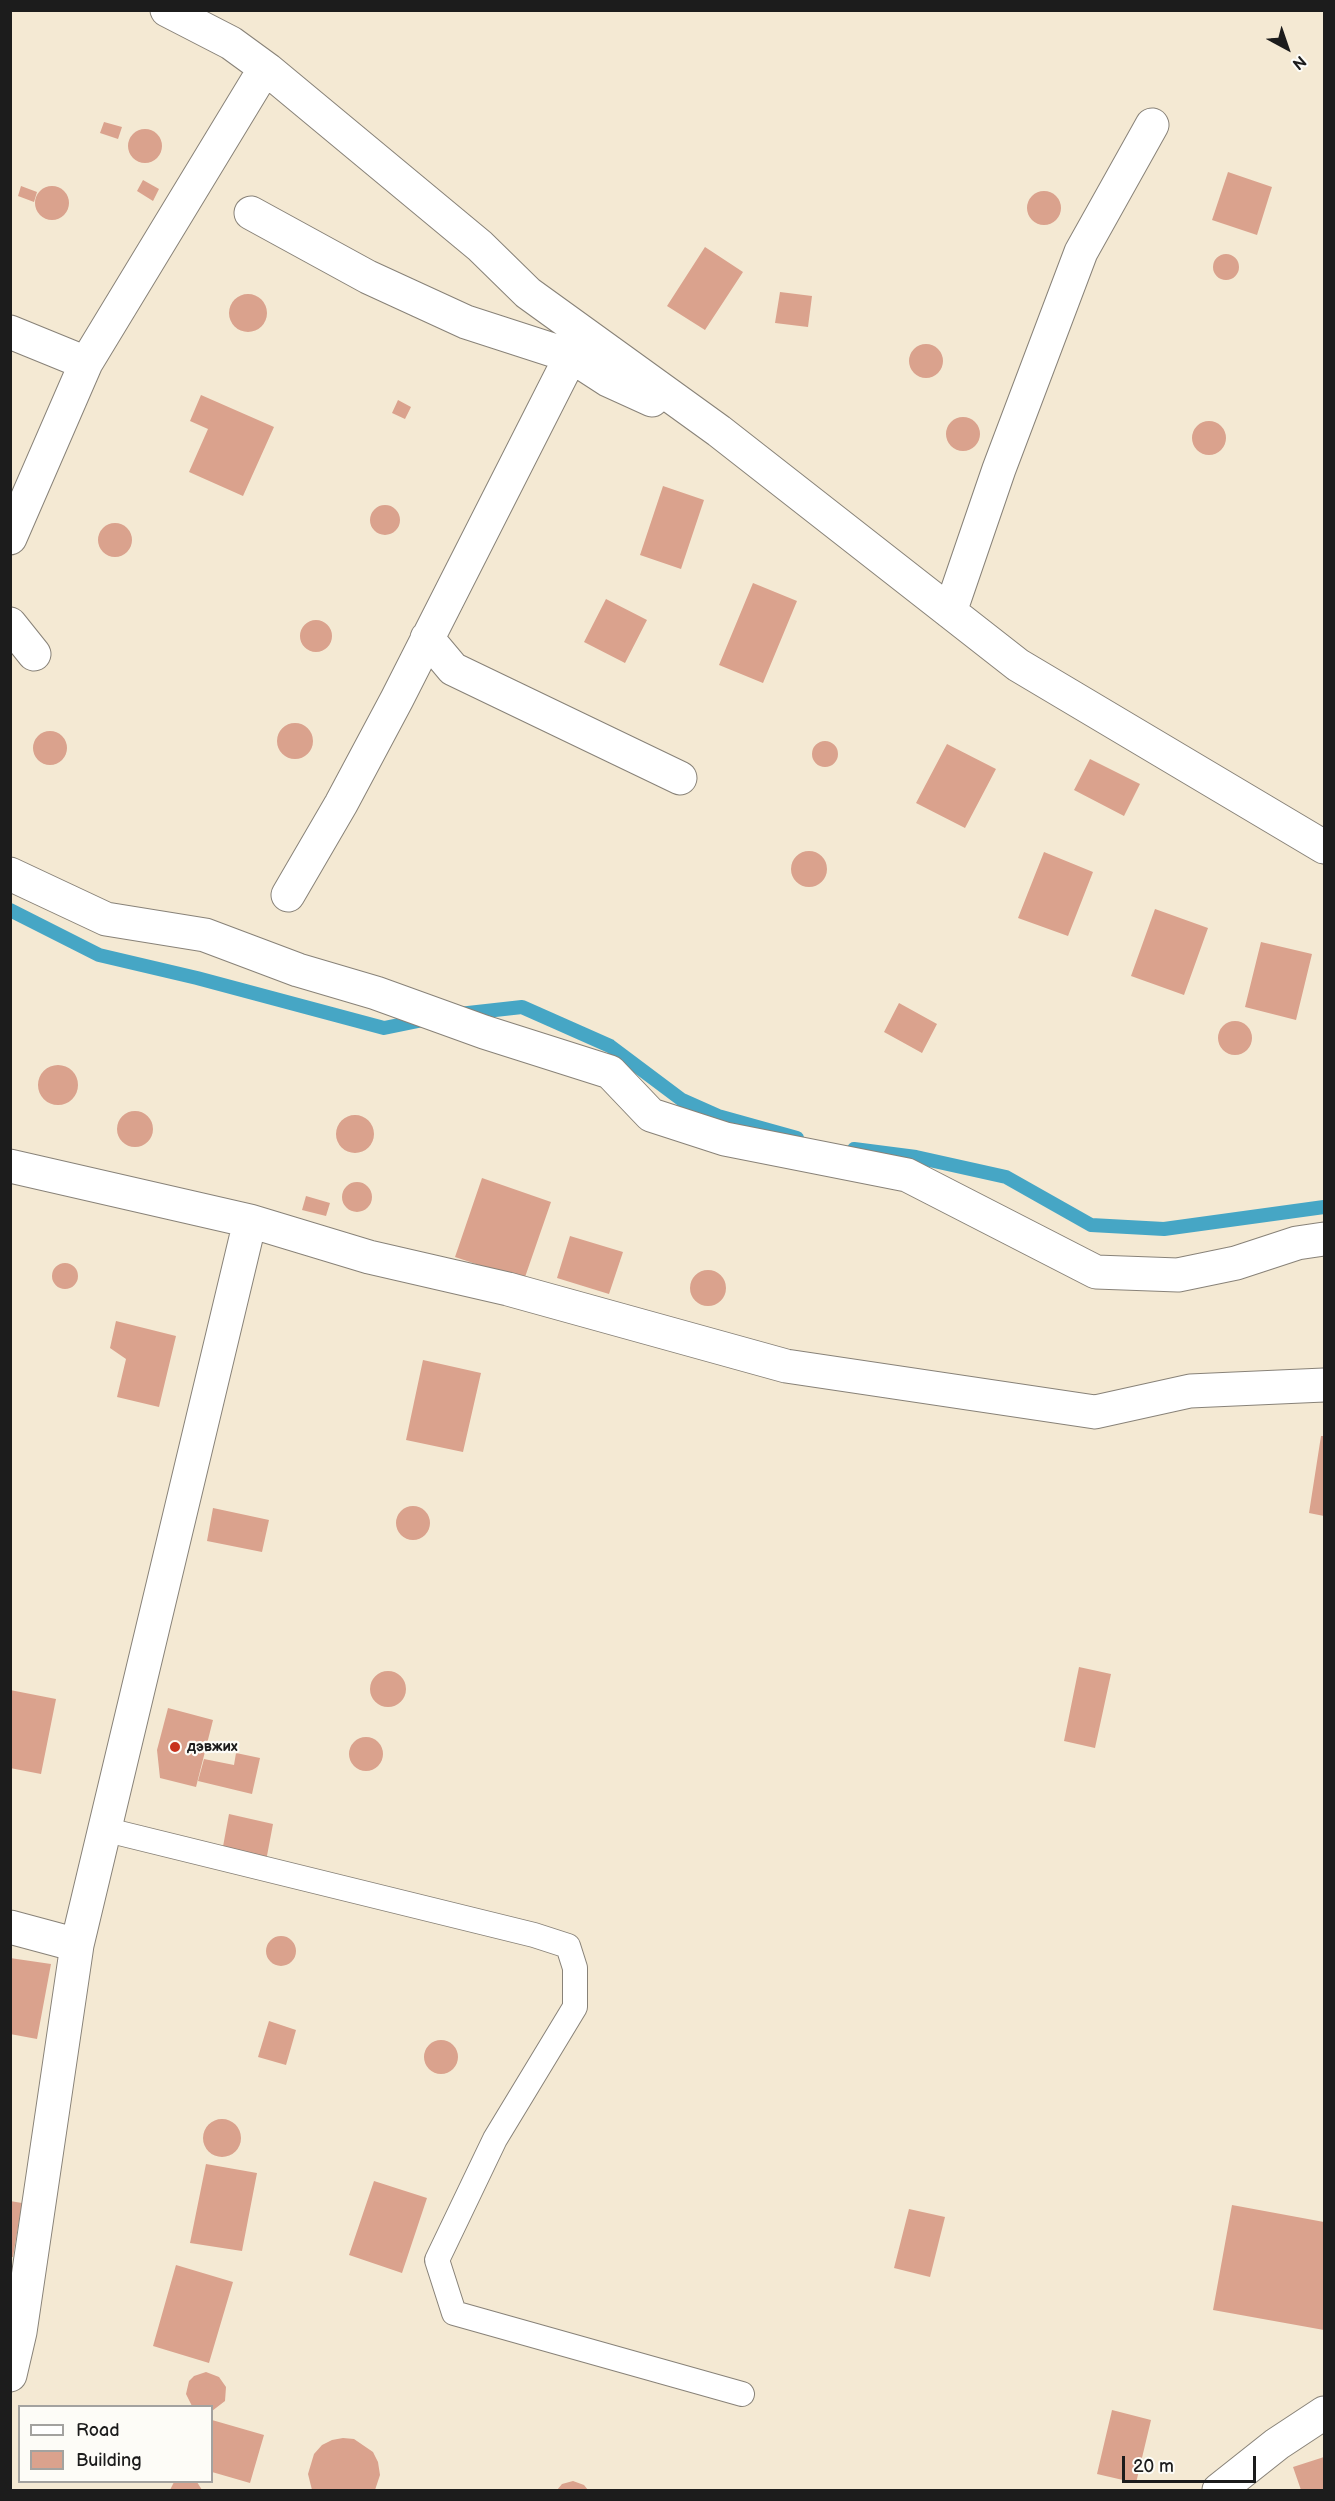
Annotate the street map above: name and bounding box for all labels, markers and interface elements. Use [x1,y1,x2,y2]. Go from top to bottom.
north arrow [1257,18,1317,78]
text: N [1288,51,1310,73]
place label: дэвжих [187,1738,238,1756]
marker: дэвжих [168,1740,182,1754]
legend [18,2405,213,2483]
text: Road [76,2420,120,2441]
scale bar [1125,2444,1258,2482]
text: Building [76,2450,142,2471]
text: 20 m [1133,2456,1174,2477]

